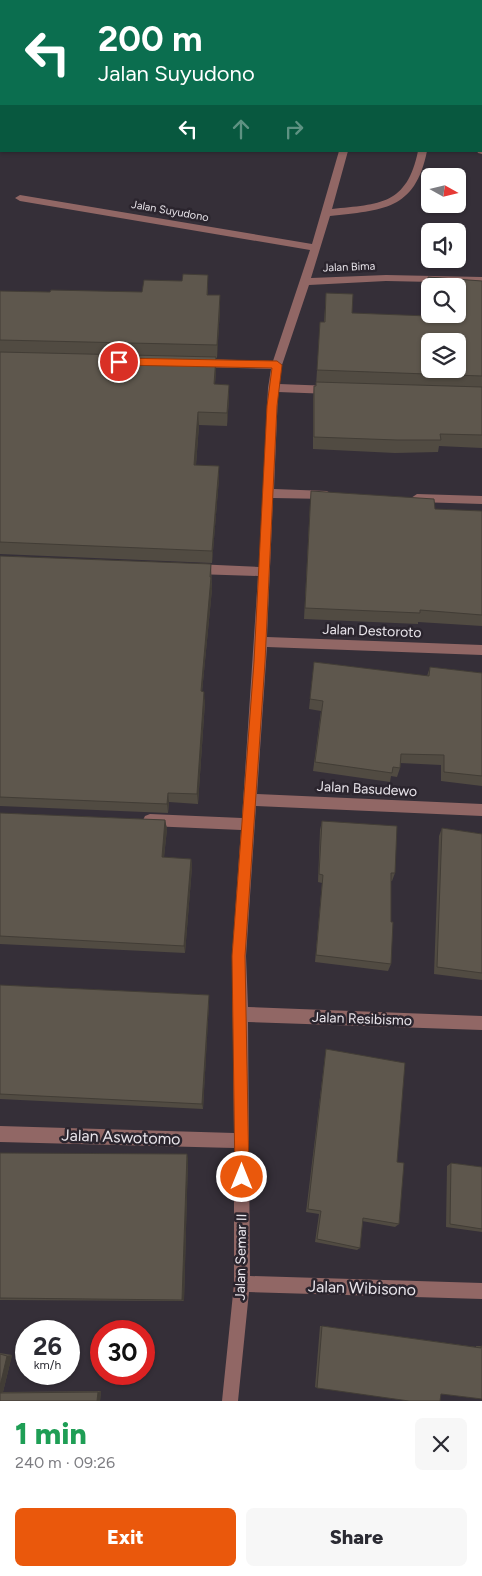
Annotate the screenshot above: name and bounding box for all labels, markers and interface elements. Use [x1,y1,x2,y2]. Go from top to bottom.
text: 200 m [98,18,202,60]
icon: left [15,20,80,85]
text: Jalan Suyudono [98,60,255,87]
icon: left [174,115,202,143]
icon: ahead [227,115,255,143]
icon: right [280,115,308,143]
north arrow [421,168,466,212]
map controls [421,168,466,378]
street label: Jalan Suyudono [130,198,210,224]
button: sound [421,223,466,268]
street label: Jalan Bima [323,260,375,274]
button: search [421,278,466,323]
button: layers [421,333,466,378]
pin [98,341,140,383]
icon: arrive [105,348,133,376]
street label: Jalan Destoroto [322,621,422,641]
street label: Jalan Basudewo [316,778,418,800]
street label: Jalan Resibismo [312,1009,412,1029]
street label: Jalan Aswotomo [61,1125,181,1149]
position arrow [215,1150,267,1202]
street label: Jalan Semar II [232,1213,250,1301]
street label: Jalan Wibisono [308,1277,416,1299]
speed limit sign: 30 [90,1320,155,1385]
text: 26 [33,1331,62,1361]
text: km/h [34,1358,61,1372]
text: 1 min [15,1415,87,1452]
button: close [415,1418,467,1470]
text: 240 m · 09:26 [15,1453,115,1472]
button: Exit [15,1508,236,1566]
button: Share [246,1508,467,1566]

